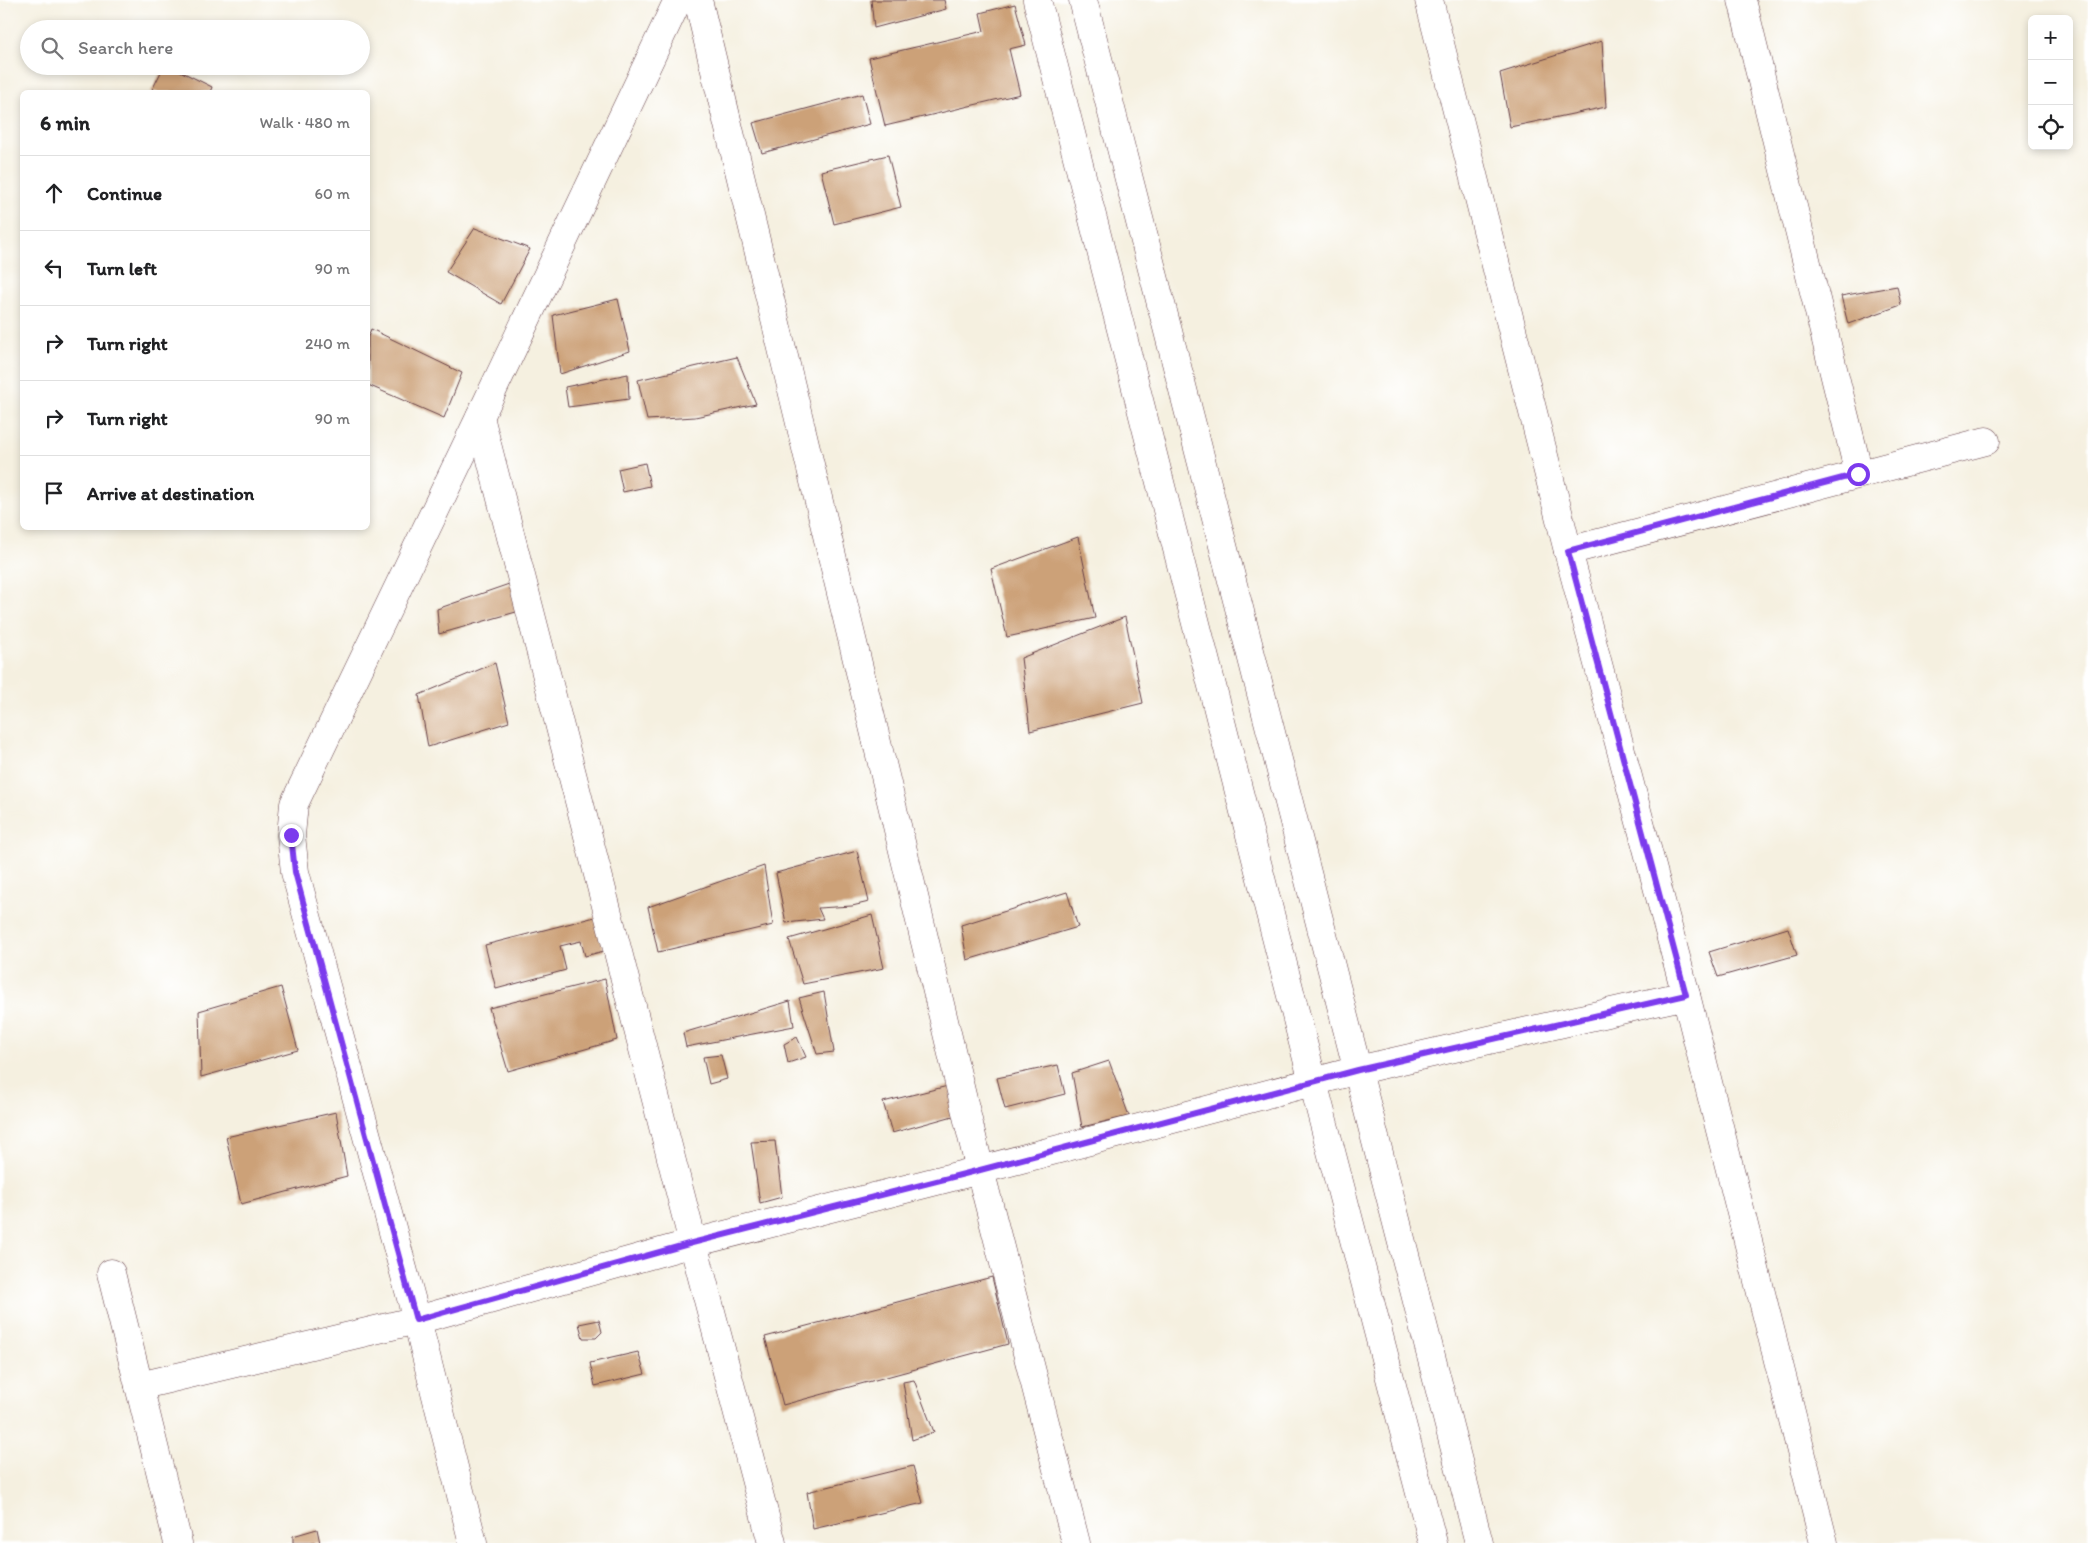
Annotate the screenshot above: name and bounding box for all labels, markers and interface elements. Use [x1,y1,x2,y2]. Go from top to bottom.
map controls [2028,15,2073,150]
button: + [2028,15,2073,60]
search box [20,20,370,75]
icon: search [38,34,66,62]
text: Search here [78,36,173,59]
button: − [2028,60,2073,105]
button: locate [2028,105,2073,150]
text: 6 min [40,110,90,135]
text: Walk · 480 m [260,113,350,132]
icon: ahead [40,179,68,207]
text: Continue [87,182,162,205]
text: 60 m [315,184,350,203]
icon: left [40,254,68,282]
text: Turn left [87,257,157,280]
text: 90 m [315,259,350,278]
icon: right [40,329,68,357]
text: Turn right [87,332,168,355]
text: 240 m [305,334,350,353]
icon: right [40,404,68,432]
text: Turn right [87,407,168,430]
text: 90 m [315,409,350,428]
route start [1847,463,1870,486]
icon: arrive [40,479,68,507]
text: Arrive at destination [87,482,254,505]
route end [280,824,303,847]

